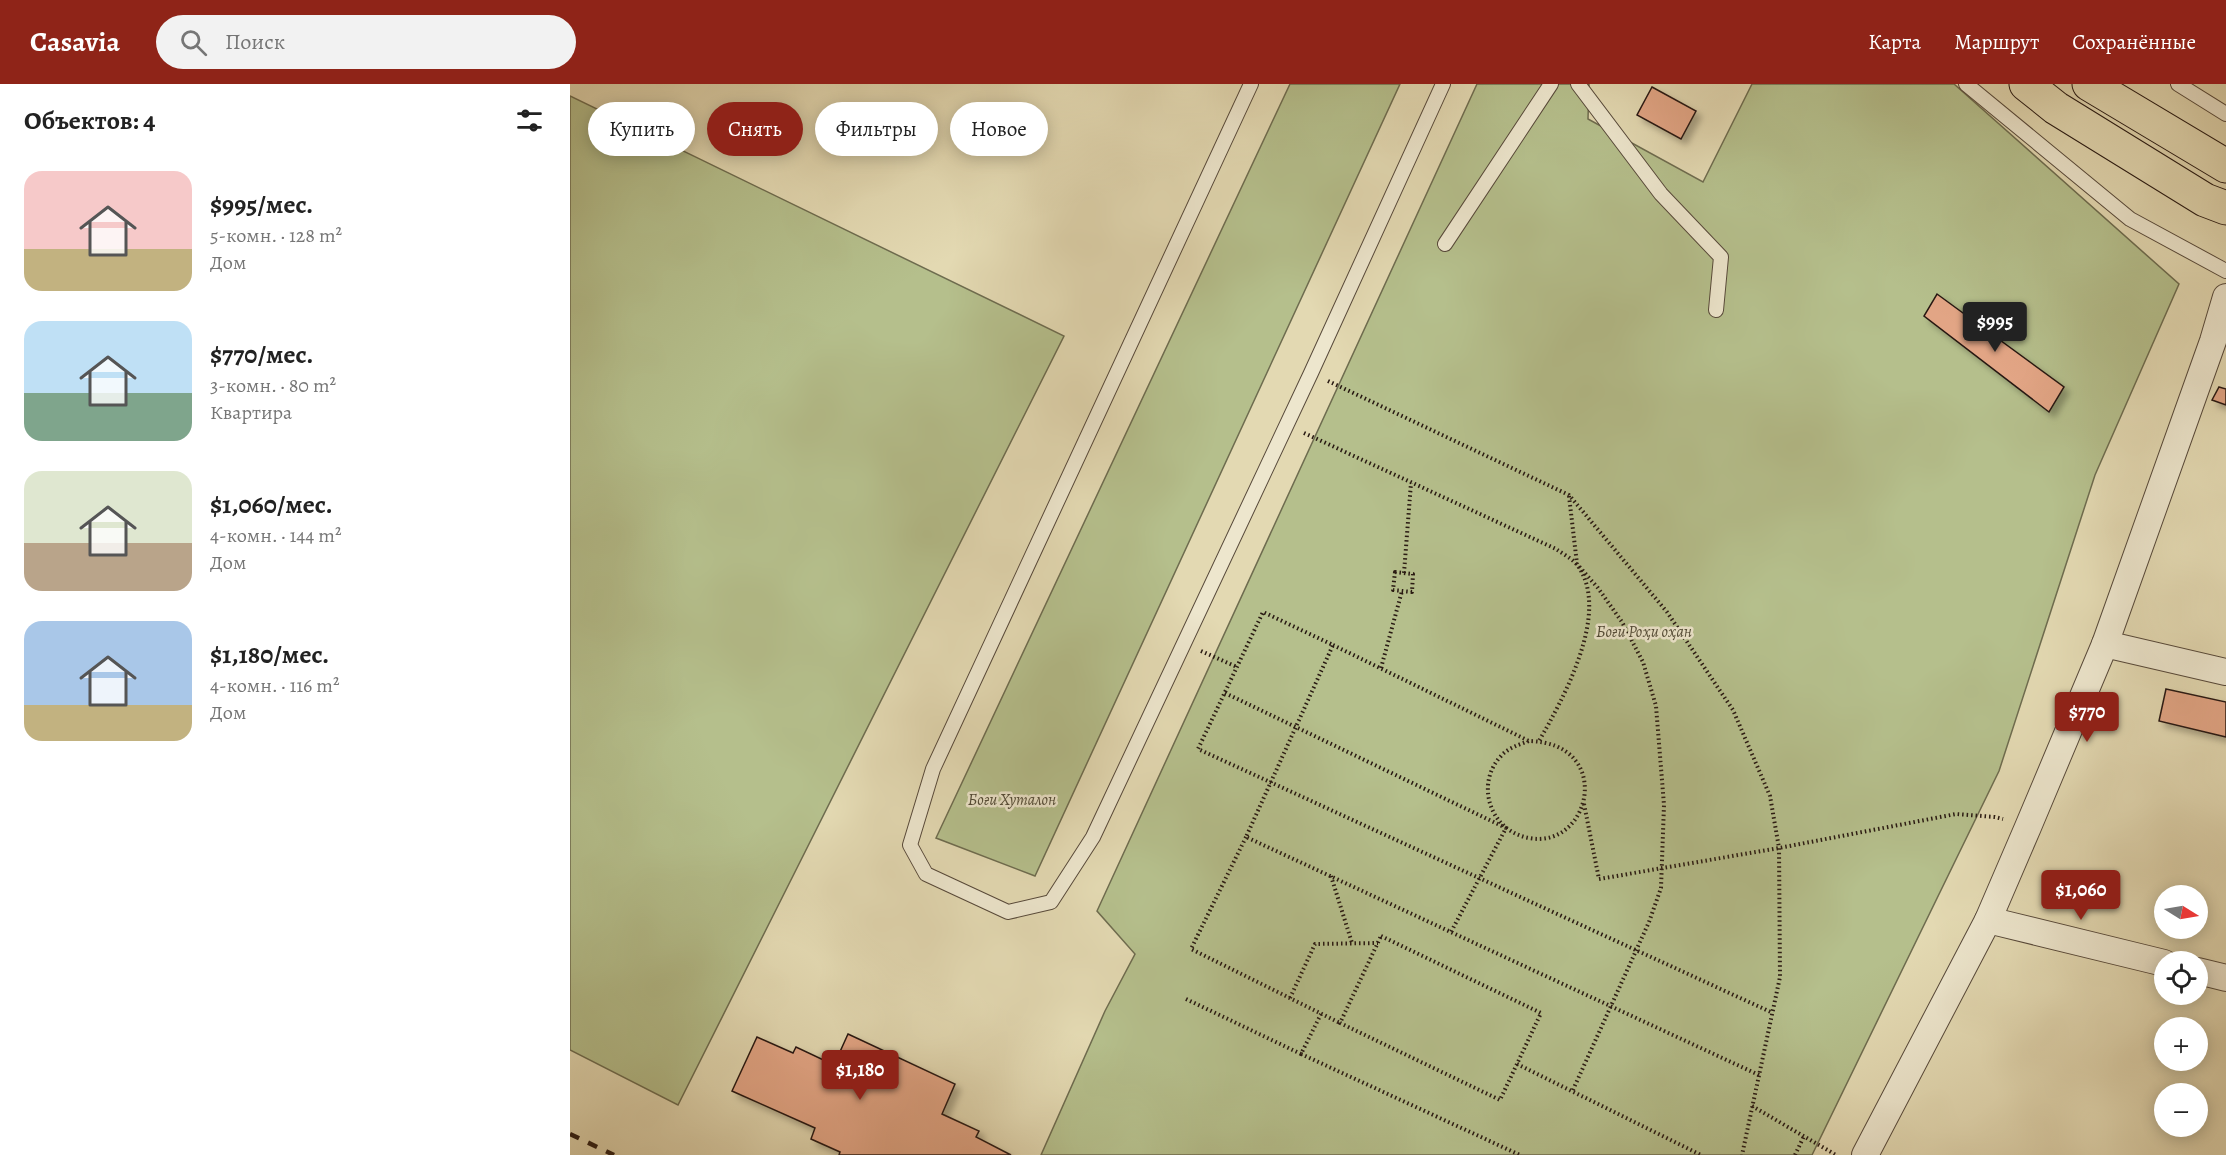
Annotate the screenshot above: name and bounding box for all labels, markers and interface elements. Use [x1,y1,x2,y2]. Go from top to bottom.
search box [156,15,576,69]
text: Casavia [30,23,120,61]
icon: search [177,26,210,59]
text: Поиск [225,27,285,57]
text: Карта [1868,28,1921,56]
text: Маршрут [1954,28,2039,56]
text: Сохранённые [2072,28,2196,56]
chip: Купить [588,102,695,156]
chip: Снять [707,102,803,156]
chip: Фильтры [815,102,938,156]
chip: Новое [950,102,1048,156]
text: Объектов: 4 [24,103,156,138]
icon: filters [513,104,546,137]
text: $995/мес. [210,187,313,222]
icon: home [72,195,144,267]
text: 5-комн. · 128 m² [210,222,342,249]
text: Дом [210,249,246,276]
pin: $995 [1959,302,2031,353]
text: $995 [1977,308,2013,335]
text: $770/мес. [210,337,313,372]
icon: home [72,345,144,417]
text: 3-комн. · 80 m² [210,372,336,399]
text: Квартира [210,399,292,426]
text: $1,060/мес. [210,487,333,522]
icon: home [72,495,144,567]
text: 4-комн. · 144 m² [210,522,342,549]
text: Дом [210,549,246,576]
park label: Боғи Роҳи оҳан [1596,621,1692,643]
text: $1,180/мес. [210,637,329,672]
icon: home [72,645,144,717]
text: 4-комн. · 116 m² [210,672,339,699]
pin: $770 [2051,692,2123,743]
text: $770 [2069,698,2105,725]
text: Дом [210,699,246,726]
park label: Боғи Хуталон [968,789,1056,811]
pin: $1,060 [2032,870,2130,921]
text: $1,060 [2055,876,2107,903]
north arrow [2154,885,2208,939]
map controls [2154,885,2208,1137]
button: locate [2154,951,2208,1005]
button: + [2154,1017,2208,1071]
pin: $1,180 [811,1050,909,1101]
text: $1,180 [836,1056,884,1083]
button: − [2154,1083,2208,1137]

